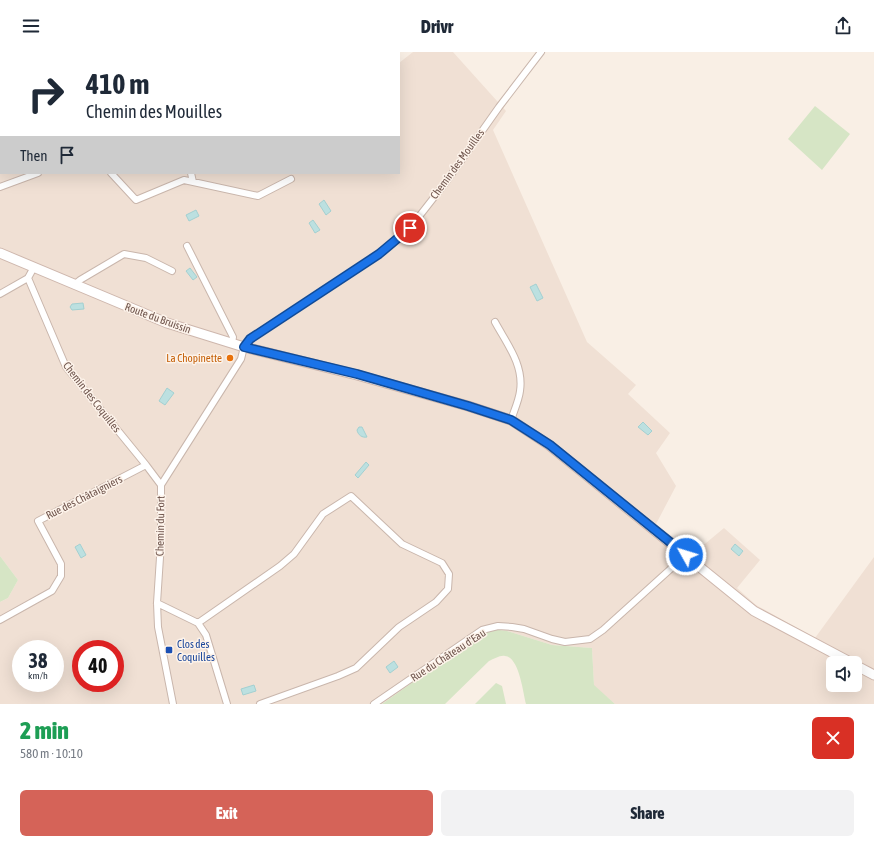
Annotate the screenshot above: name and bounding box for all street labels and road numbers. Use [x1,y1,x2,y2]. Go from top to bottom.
street label: Chemin des Mouilles [428,127,486,201]
street label: Route du Bruissin [123,300,193,336]
street label: Chemin des Coquilles [61,359,123,435]
street label: Rue des Châtaigniers [44,473,124,521]
street label: Chemin du Fort [153,496,167,556]
street label: Rue du Château d'Eau [408,626,488,684]

